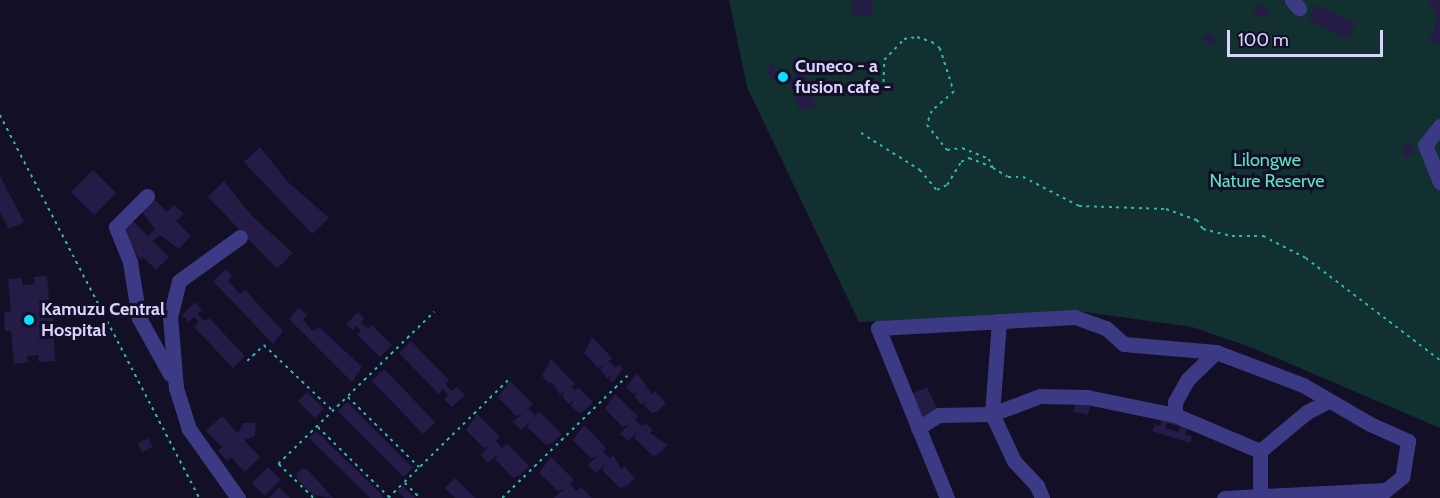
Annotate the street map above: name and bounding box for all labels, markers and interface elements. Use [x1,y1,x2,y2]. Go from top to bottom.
scale bar [1230,18,1386,56]
text: 100 m [1238,29,1289,51]
place label: Cuneco - a fusion cafe - [795,56,891,98]
marker: Cuneco - a fusion cafe - [776,70,790,84]
park label: Lilongwe Nature Reserve [1209,150,1325,192]
place label: Kamuzu Central Hospital [41,299,165,342]
marker: Kamuzu Central Hospital [22,313,36,327]

